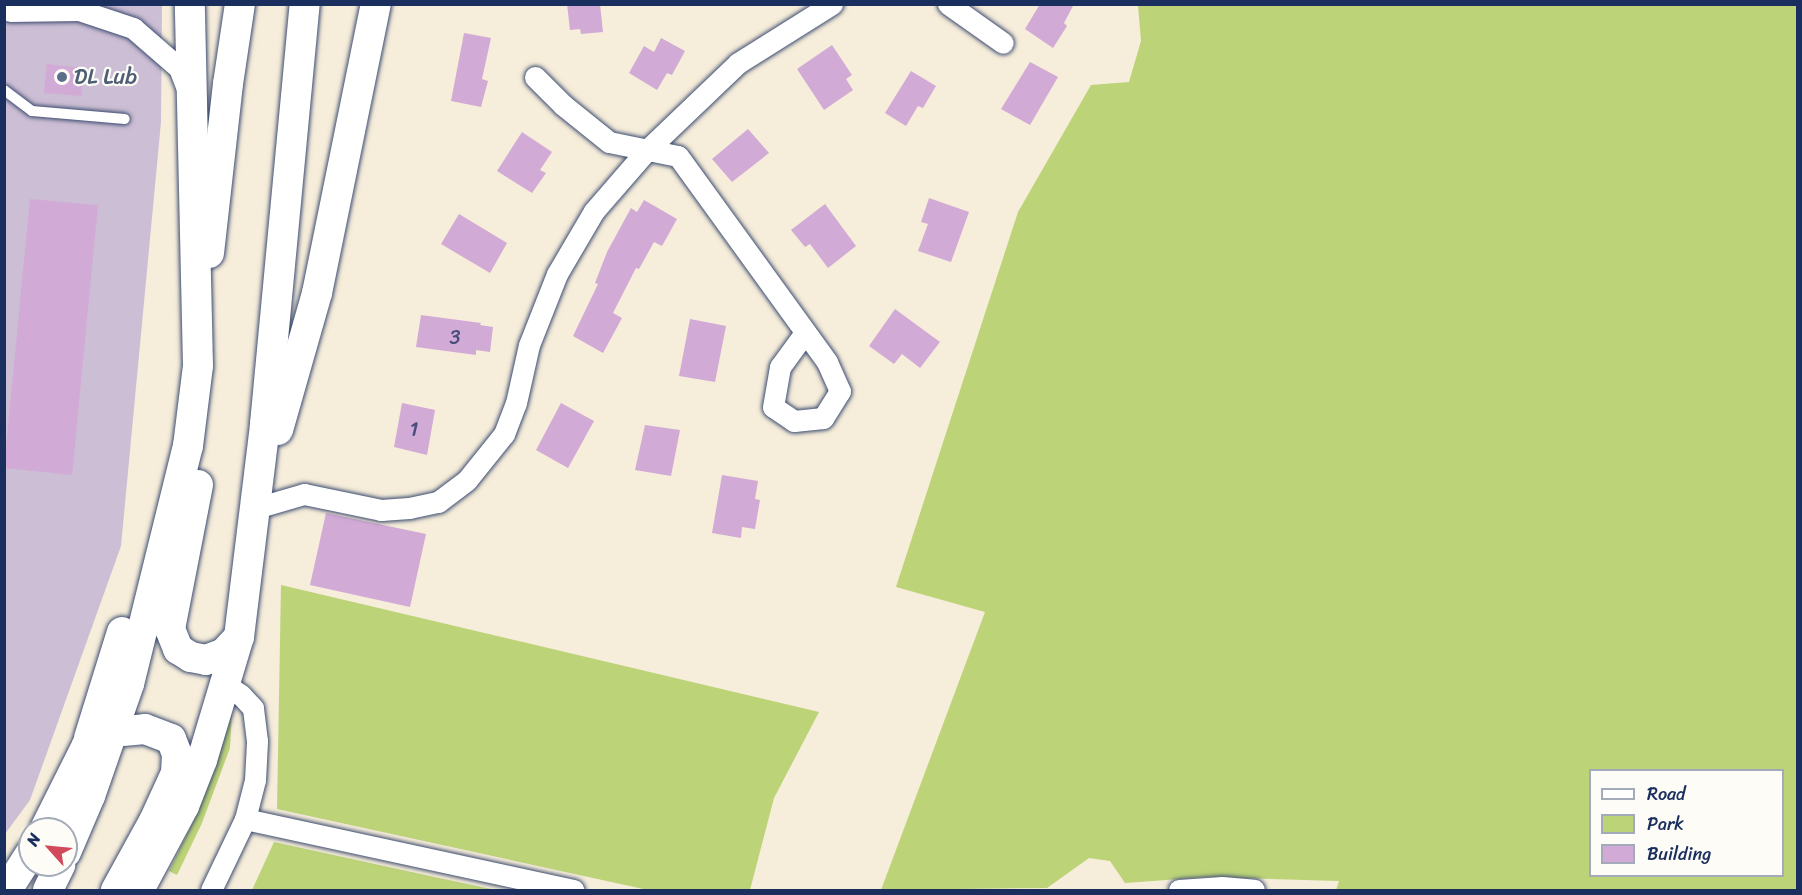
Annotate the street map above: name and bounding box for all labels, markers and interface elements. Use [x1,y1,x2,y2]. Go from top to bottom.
place label: DL Lub [74,64,137,90]
marker: DL Lub [55,70,69,84]
house number: 3 [450,325,460,349]
house number: 1 [410,417,418,441]
legend [1589,769,1784,877]
text: Road [1647,778,1686,810]
text: Park [1647,808,1684,840]
north arrow [18,817,78,877]
text: N [18,828,49,851]
text: Building [1647,838,1711,870]

